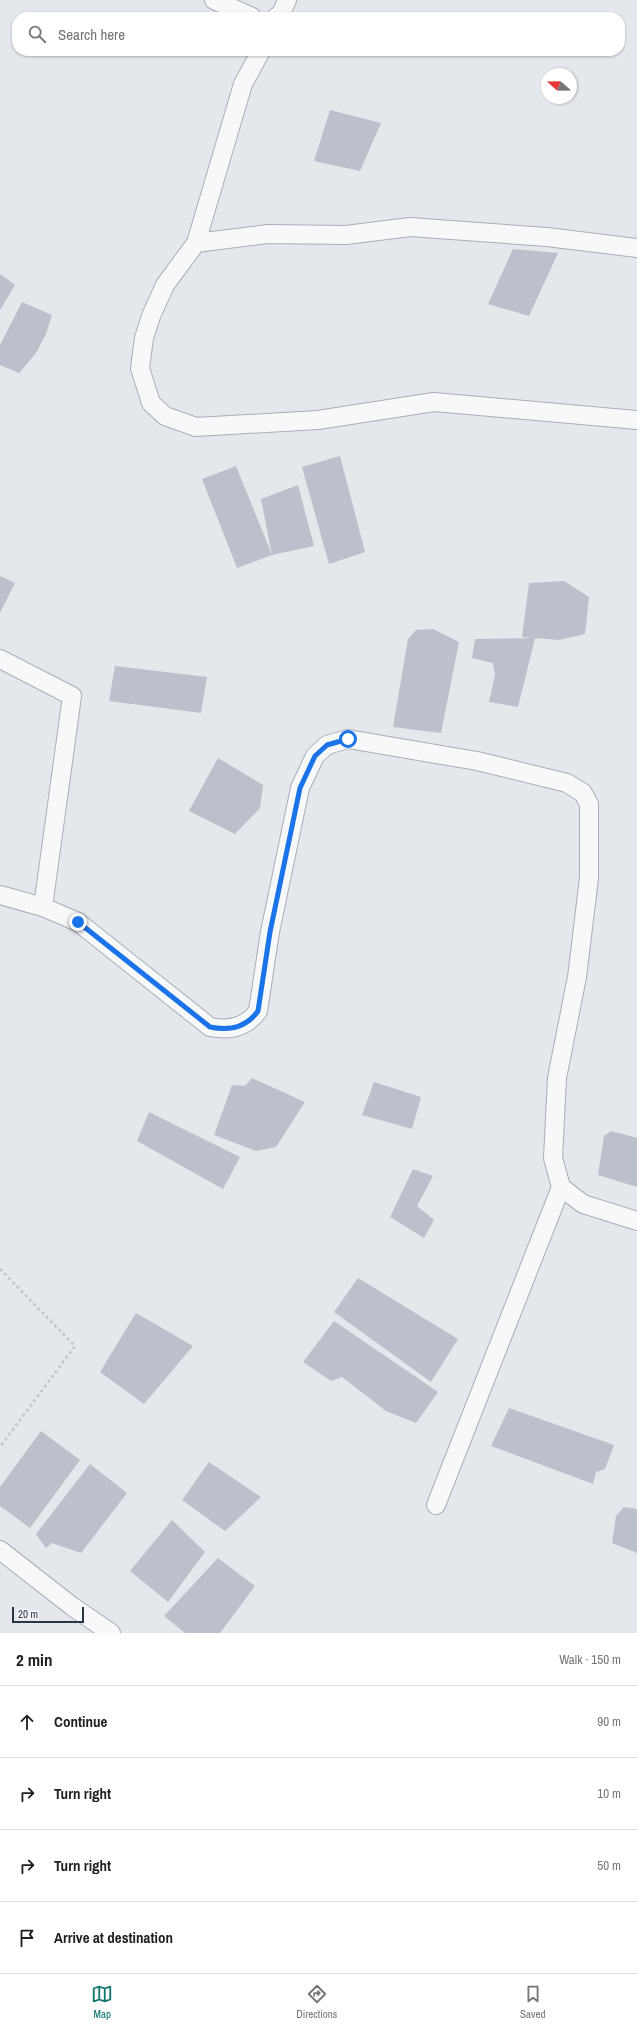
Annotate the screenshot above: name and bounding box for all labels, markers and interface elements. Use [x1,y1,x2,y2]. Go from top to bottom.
search box [12,12,625,56]
icon: search [26,23,48,45]
text: Search here [58,24,125,45]
north arrow [541,68,577,104]
route start [339,730,357,748]
route end [69,913,87,931]
scale bar [12,1605,84,1624]
text: 20 m [18,1607,38,1621]
text: 2 min [16,1648,52,1671]
text: Walk · 150 m [559,1651,621,1668]
icon: ahead [16,1711,38,1733]
text: Continue [54,1711,107,1732]
text: 90 m [597,1713,621,1730]
icon: right [16,1783,38,1805]
text: Turn right [54,1783,111,1804]
text: 10 m [597,1785,621,1802]
icon: right [16,1855,38,1877]
text: Turn right [54,1855,111,1876]
text: 50 m [597,1857,621,1874]
icon: arrive [16,1927,38,1949]
text: Arrive at destination [54,1927,173,1948]
tab: Map [91,1983,113,2021]
tab: Directions [296,1983,337,2021]
tab: Saved [520,1983,546,2021]

